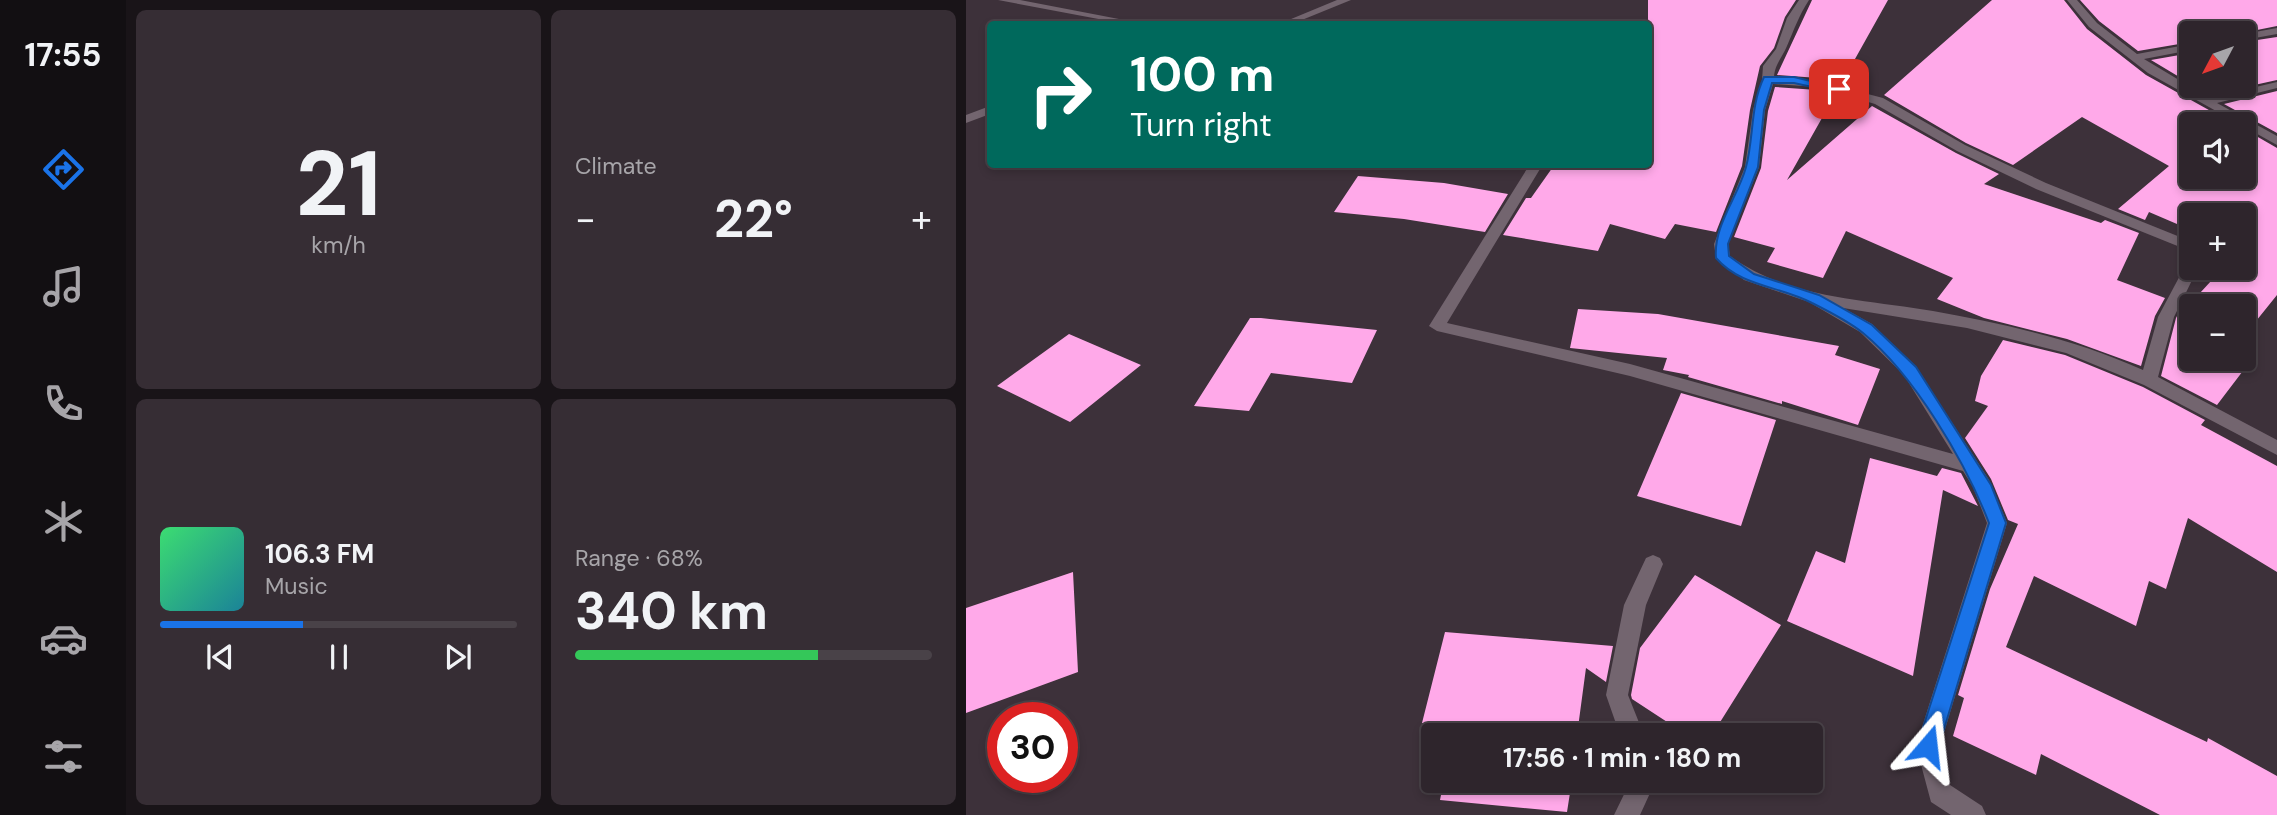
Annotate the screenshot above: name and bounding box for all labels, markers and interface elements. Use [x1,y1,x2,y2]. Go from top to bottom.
north arrow [2179,21,2256,98]
map controls [2179,21,2256,371]
text: 17:55 [25,34,101,76]
text: 100 m [1130,42,1274,106]
icon: right [1015,49,1106,140]
pin [1809,59,1869,119]
icon: arrive [1820,70,1858,108]
text: Turn right [1130,104,1272,146]
button: sound [2179,112,2256,189]
text: 21 [296,125,381,243]
icon: directions [39,145,88,194]
text: Climate [575,151,657,181]
text: 22° [714,185,793,253]
text: − [575,194,596,244]
text: + [911,194,932,244]
button: + [2179,203,2256,280]
text: km/h [311,230,366,260]
icon: music [39,262,88,311]
button: − [2179,294,2256,371]
icon: phone [39,379,88,428]
icon: climate [39,497,88,546]
text: 106.3 FM [265,537,374,571]
text: Range · 68% [575,543,703,573]
text: Music [265,571,328,601]
text: 340 km [575,577,768,645]
icon: car [39,614,88,663]
icon: previous [201,638,239,676]
icon: pause [320,638,358,676]
icon: next [439,638,477,676]
speed limit sign: 30 [987,702,1078,793]
position arrow [1891,709,1965,783]
icon: filters [39,732,88,781]
text: 17:56 · 1 min · 180 m [1503,741,1741,775]

